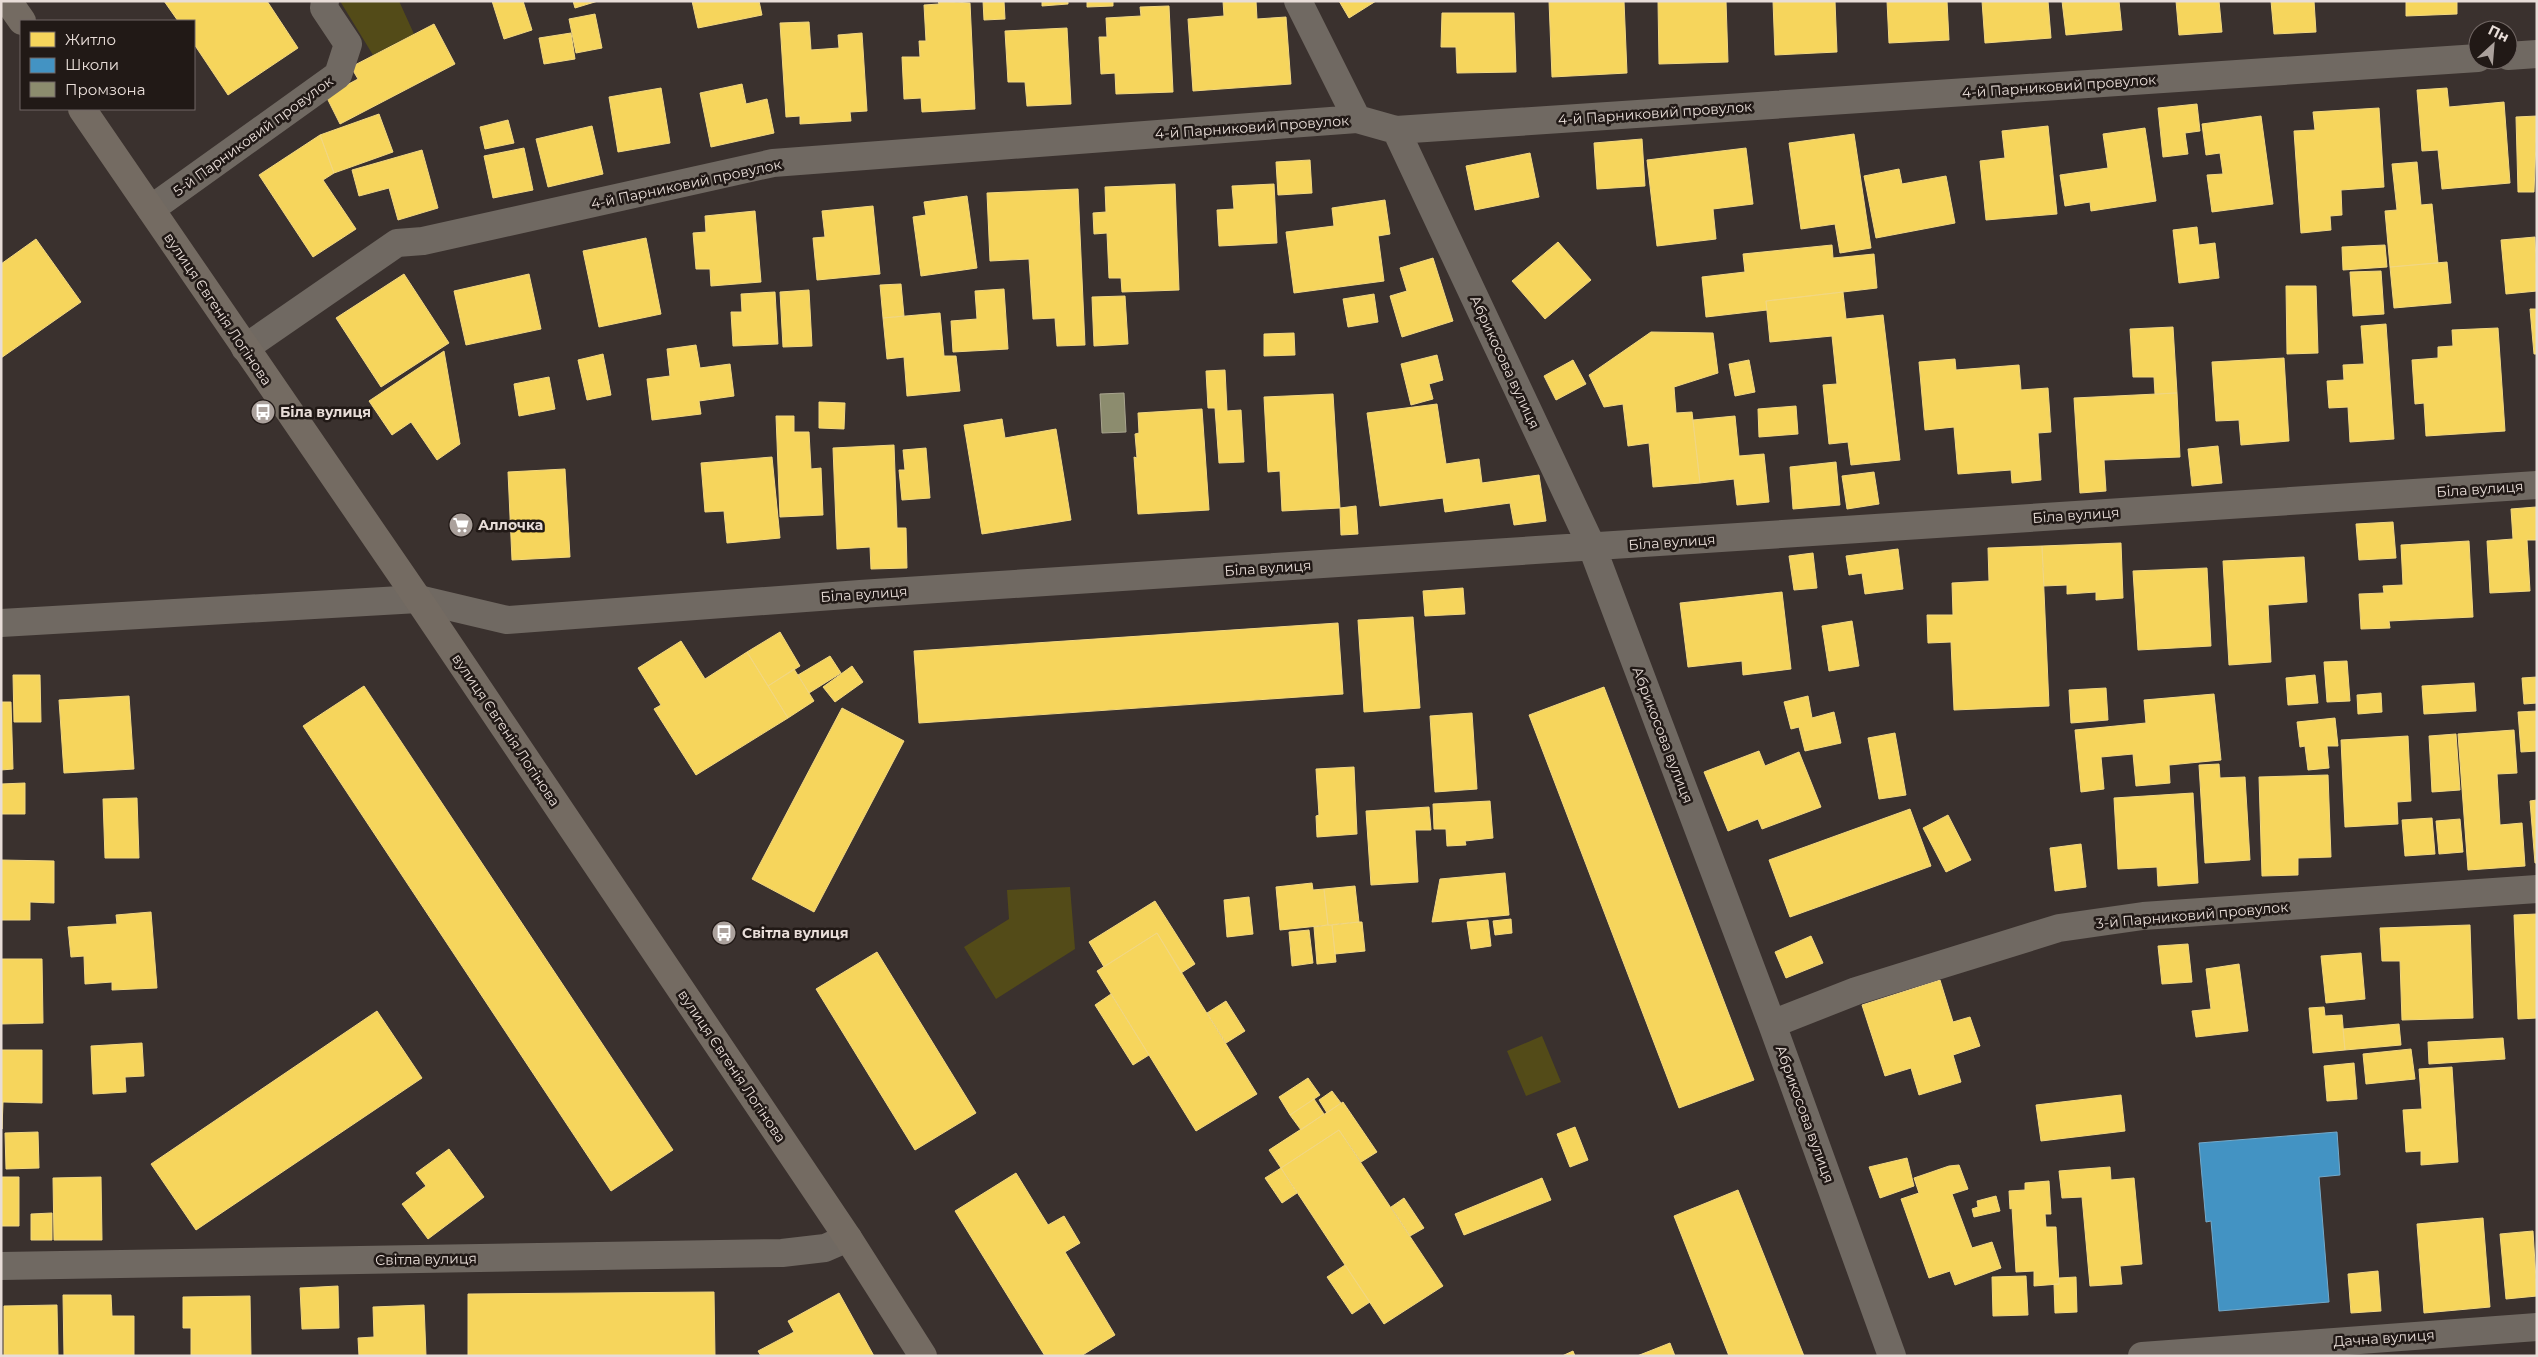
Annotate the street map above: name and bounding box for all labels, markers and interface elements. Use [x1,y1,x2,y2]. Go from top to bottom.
legend [20,20,195,110]
north arrow [2468,20,2518,70]
text: Пн [2485,21,2512,46]
text: Житло [65,30,116,49]
text: Школи [65,55,119,74]
street label: 4-й Парниковий провулок [1961,70,2157,102]
street label: 5-й Парниковий провулок [170,72,336,200]
text: Промзона [65,80,145,99]
street label: 4-й Парниковий провулок [1557,97,1753,129]
street label: 4-й Парниковий провулок [1154,111,1350,143]
street label: 4-й Парниковий провулок [589,155,783,213]
street label: вулиця Євгенія Логінова [160,229,276,389]
street label: Абрикосова вулиця [1466,292,1544,432]
bus stop icon: Біла вулиця [250,399,276,425]
place label: Біла вулиця [280,403,371,421]
street label: Біла вулиця [2436,477,2524,501]
street label: Біла вулиця [2032,503,2120,527]
supermarket icon: Аллочка [448,512,474,538]
place label: Аллочка [478,516,543,534]
street label: Біла вулиця [1628,530,1716,554]
street label: Біла вулиця [1224,556,1312,580]
street label: Біла вулиця [820,582,908,606]
street label: вулиця Євгенія Логінова [448,650,564,810]
street label: Абрикосова вулиця [1629,664,1697,806]
street label: 3-й Парниковий провулок [2095,898,2289,932]
bus stop icon: Світла вулиця [711,920,737,946]
place label: Світла вулиця [742,924,849,942]
street label: вулиця Євгенія Логінова [674,986,790,1146]
street label: Абрикосова вулиця [1772,1043,1838,1185]
street label: Світла вулиця [375,1249,477,1269]
street label: Дачна вулиця [2333,1325,2435,1351]

